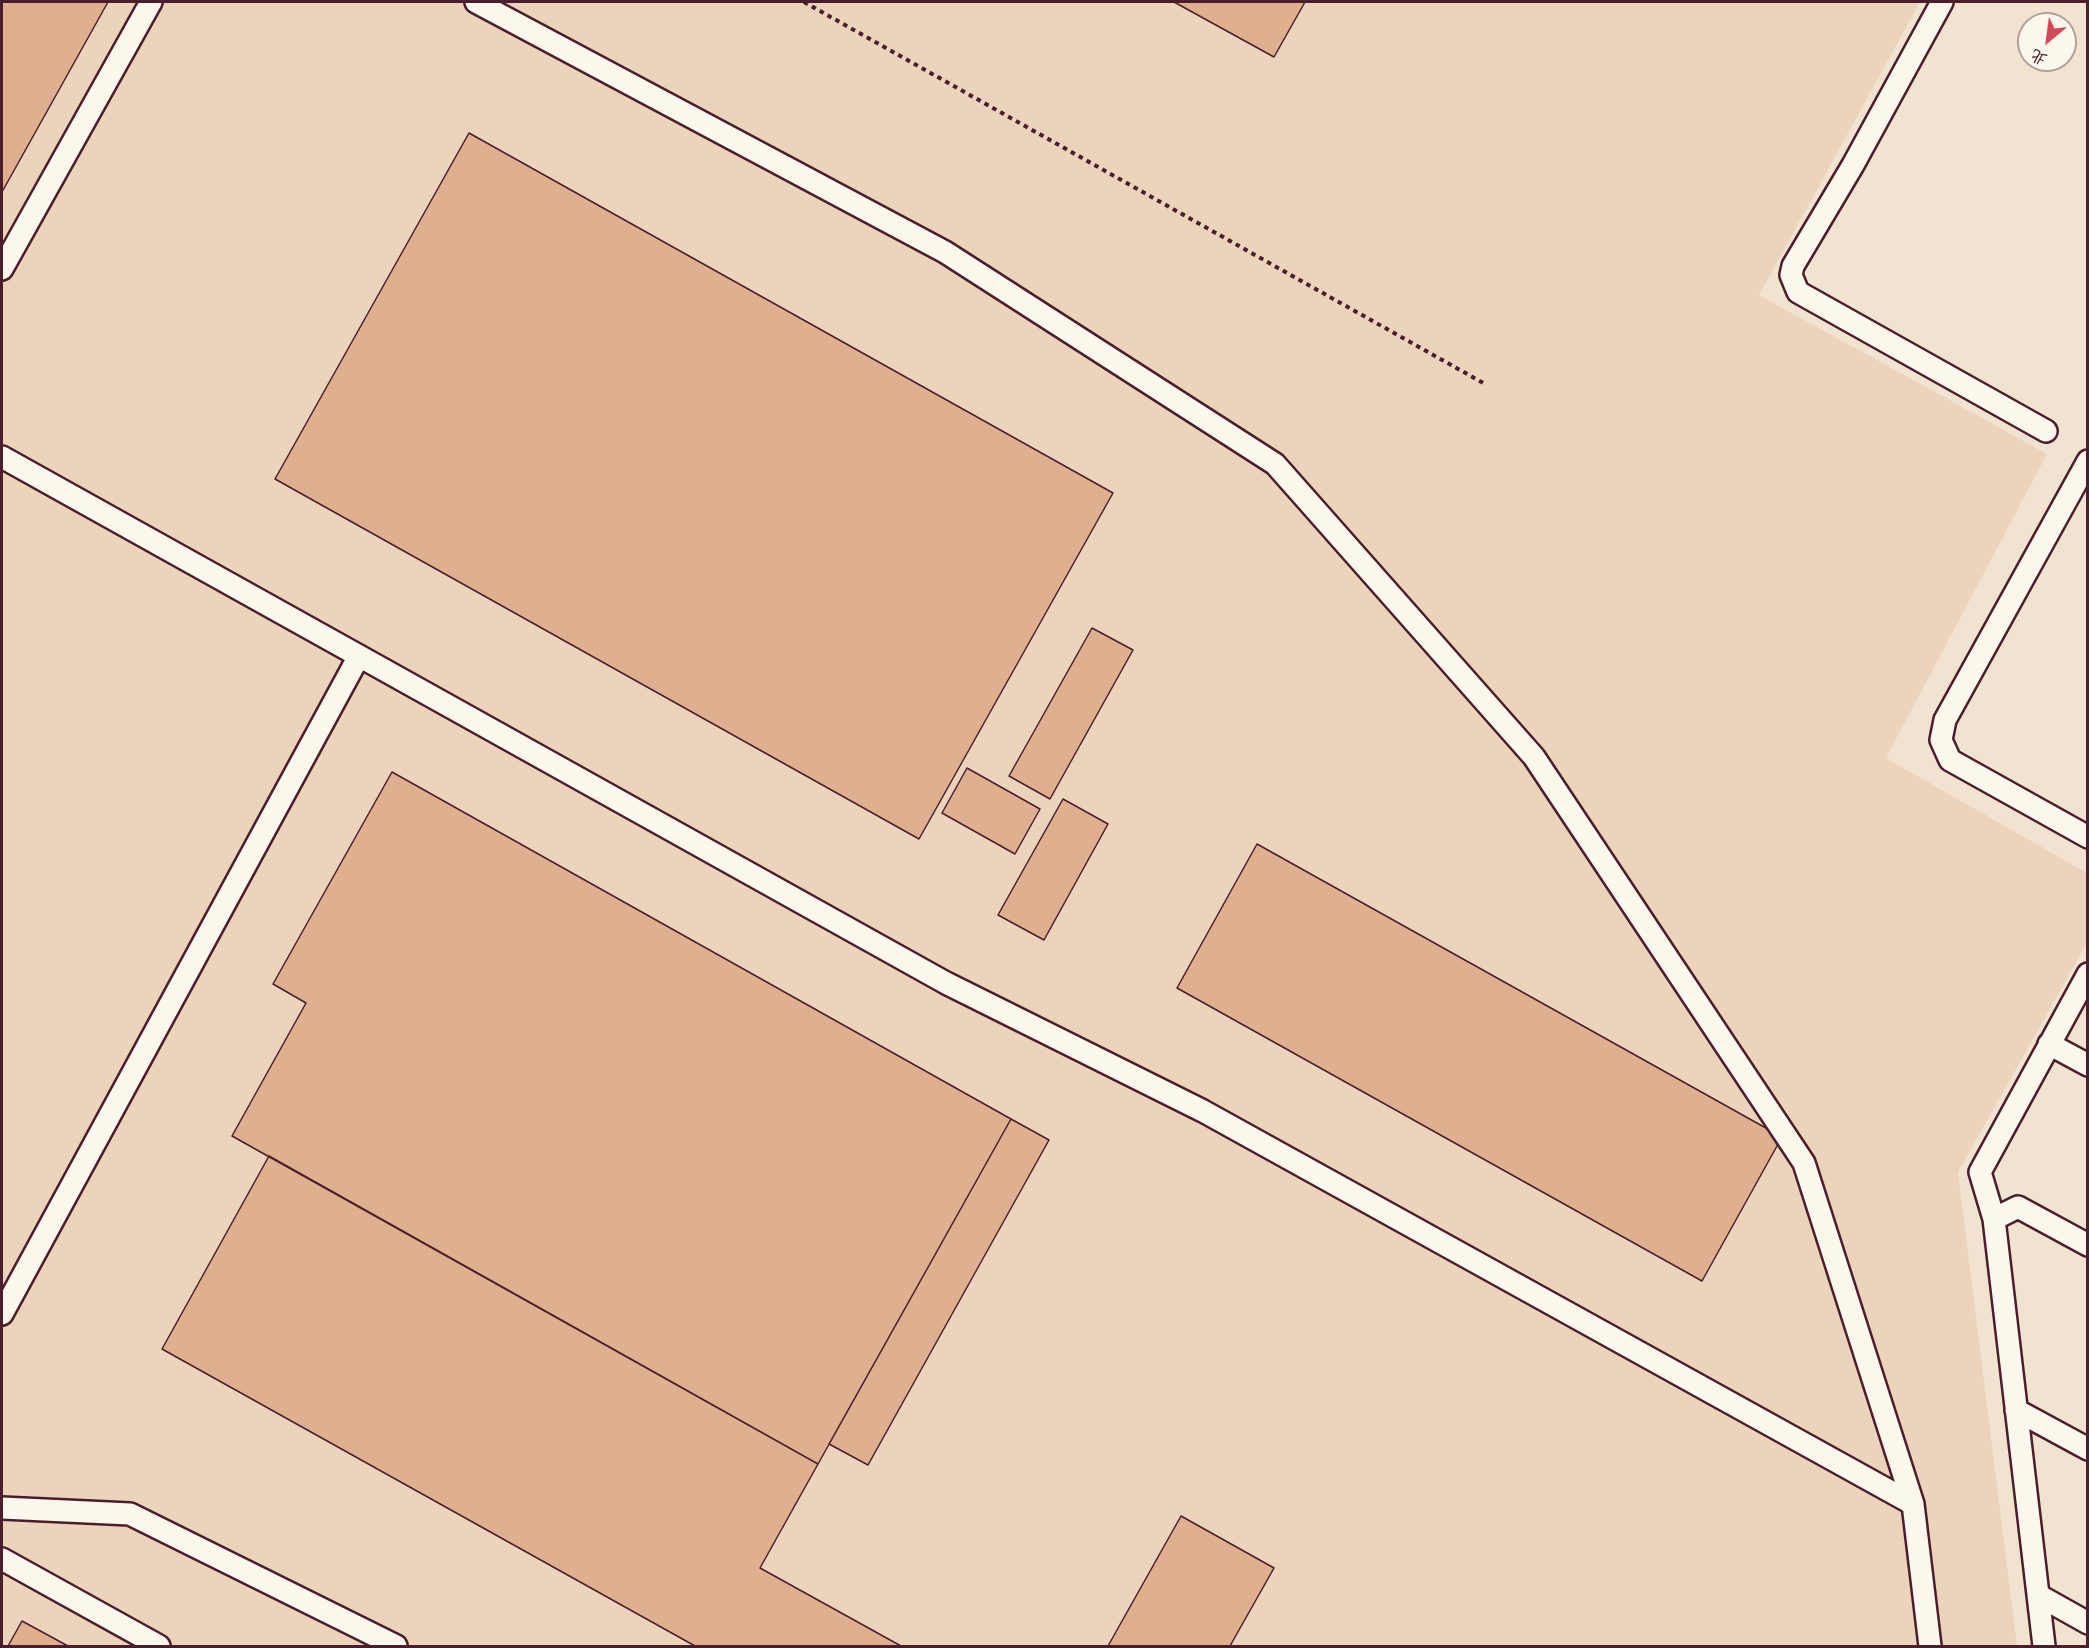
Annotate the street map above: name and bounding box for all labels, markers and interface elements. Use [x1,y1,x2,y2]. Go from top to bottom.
north arrow [2017,12,2077,72]
text: 北 [2027,43,2051,70]

